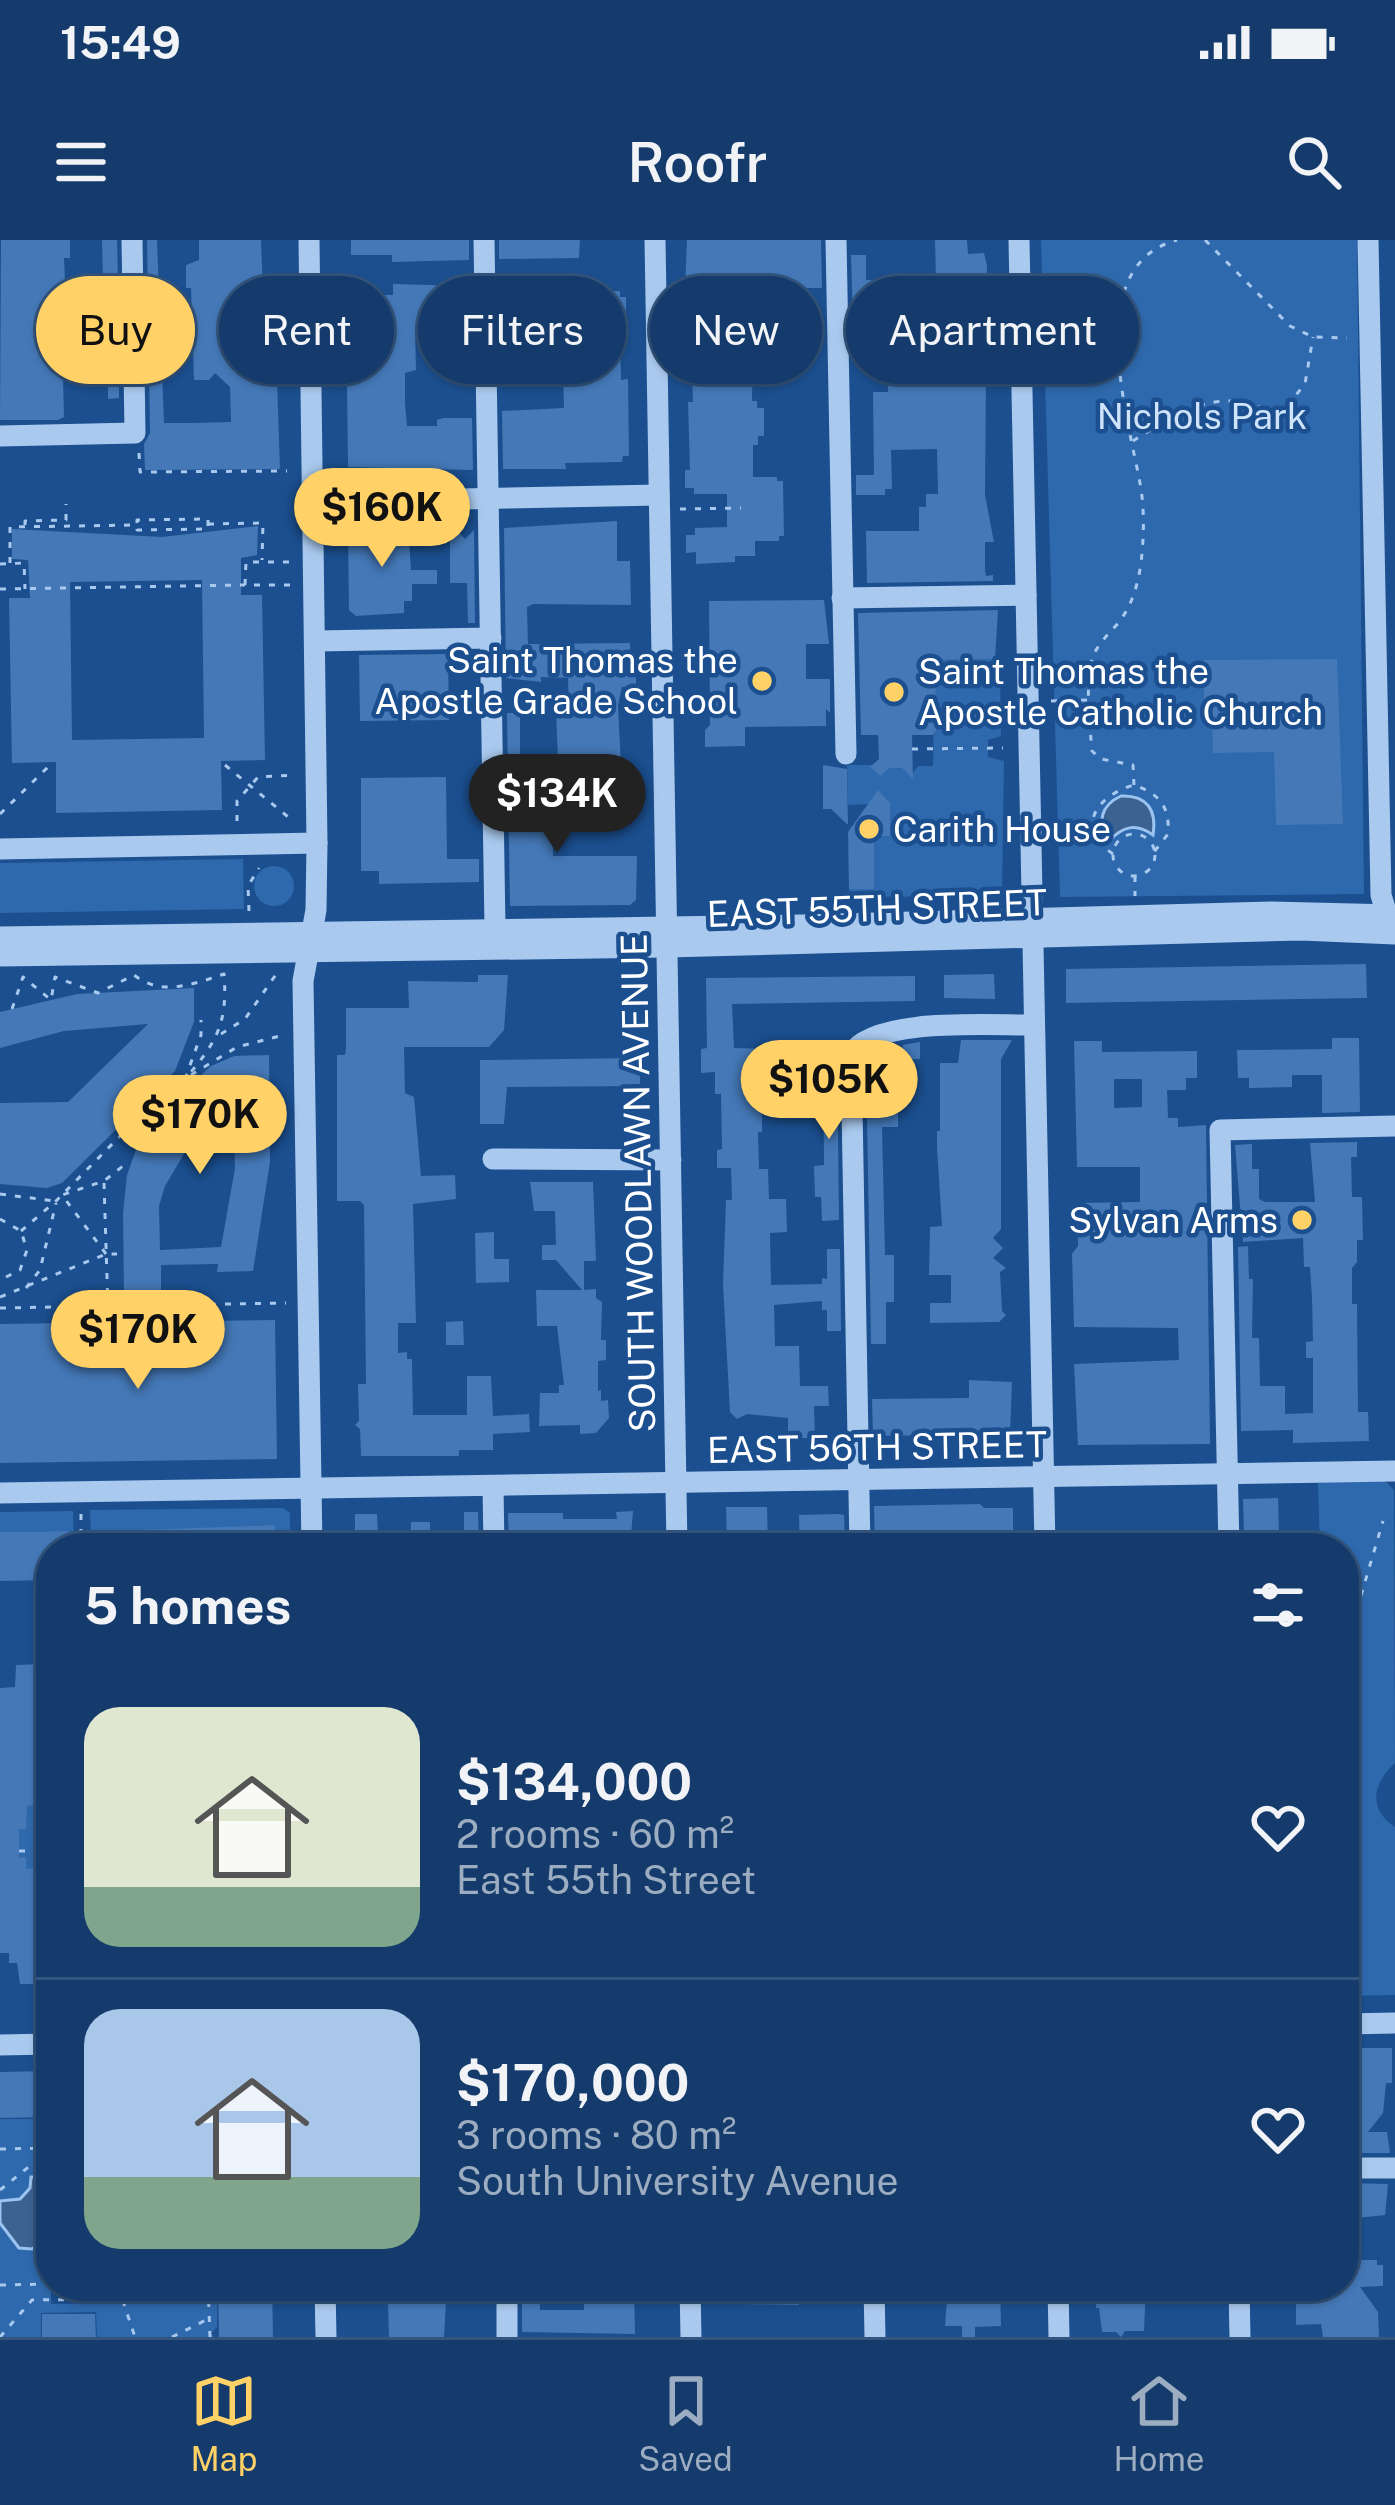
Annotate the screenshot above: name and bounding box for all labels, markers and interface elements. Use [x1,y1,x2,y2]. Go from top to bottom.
text: 15:49 [60,16,181,69]
icon: menu [48,129,114,195]
icon: search [1281,129,1347,195]
text: Roofr [627,131,768,194]
chip: Buy [36,276,195,384]
chip: Rent [219,276,394,384]
chip: Filters [418,276,626,384]
chip: New [650,276,822,384]
chip: Apartment [846,276,1139,384]
park label: Nichols Park [1097,395,1307,437]
pin: $160K [298,468,466,570]
text: $160K [321,484,443,530]
place label: Saint Thomas the Apostle Grade School [374,639,738,722]
place label: Saint Thomas the Apostle Catholic Church [918,650,1323,733]
marker: Saint Thomas the Apostle Grade School [749,668,775,694]
marker: Saint Thomas the Apostle Catholic Church [881,679,907,705]
pin: $134K [473,754,641,856]
text: $134K [496,770,618,816]
place label: Carith House [893,808,1111,850]
marker: Carith House [856,816,882,842]
street label: EAST 55TH STREET [706,881,1048,935]
street label: SOUTH WOODLAWN AVENUE [613,933,663,1433]
pin: $105K [745,1040,913,1142]
text: $105K [768,1056,890,1102]
pin: $170K [116,1075,284,1177]
text: $170K [140,1091,260,1137]
place label: Sylvan Arms [1068,1199,1278,1241]
marker: Sylvan Arms [1289,1207,1315,1233]
pin: $170K [54,1290,222,1392]
text: $170K [78,1306,198,1352]
street label: EAST 56TH STREET [707,1423,1047,1471]
icon: filters [1245,1572,1311,1638]
text: 5 homes [84,1576,291,1635]
text: $134,000 [456,1752,692,1811]
icon: home [180,1755,324,1899]
icon: heart [1245,1794,1311,1860]
text: 2 rooms · 60 m² [456,1811,734,1857]
text: East 55th Street [456,1857,756,1903]
text: $170,000 [456,2053,689,2112]
icon: home [180,2057,324,2201]
icon: heart [1245,2096,1311,2162]
text: 3 rooms · 80 m² [456,2112,736,2158]
text: South University Avenue [456,2158,899,2204]
tab: Map [190,2368,257,2478]
tab: Saved [638,2368,733,2478]
tab: Home [1114,2368,1205,2478]

